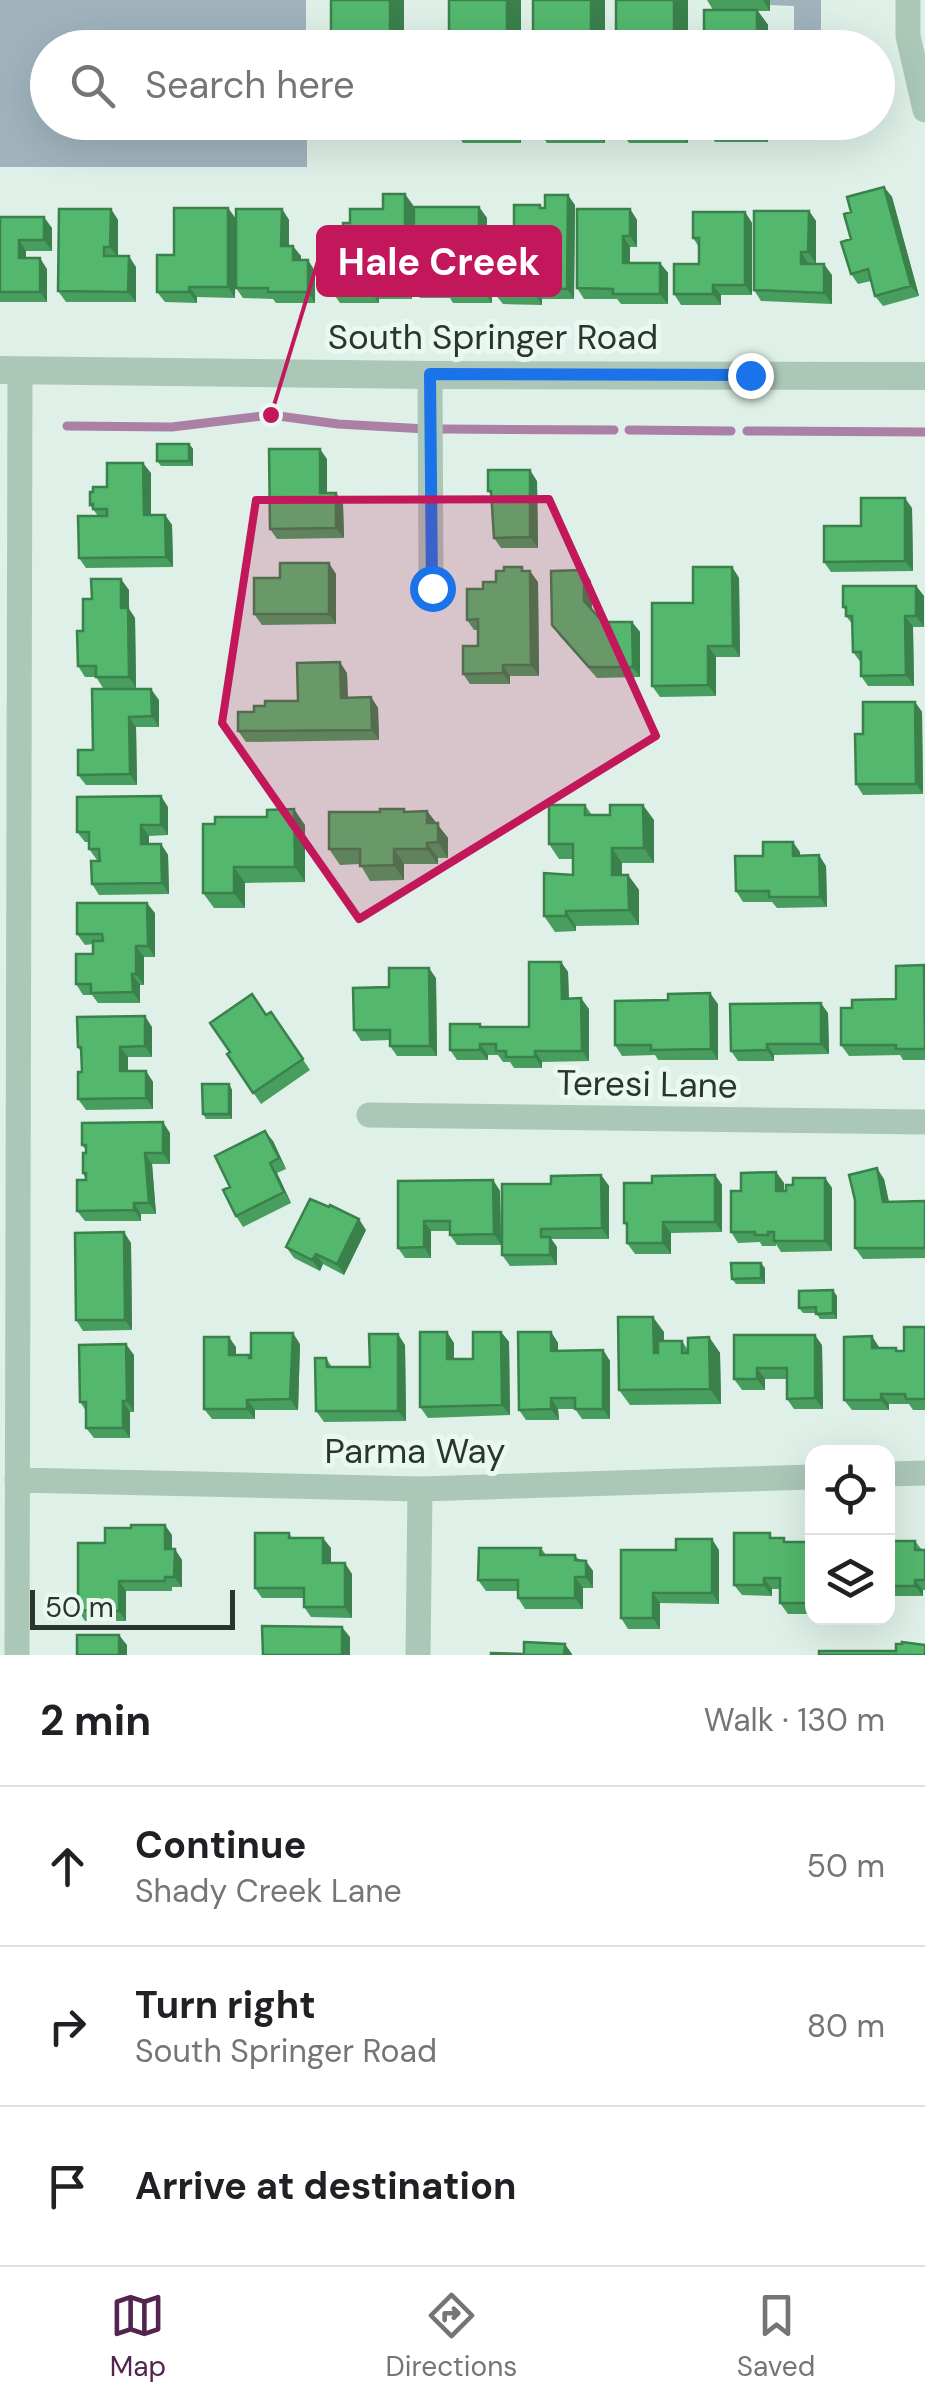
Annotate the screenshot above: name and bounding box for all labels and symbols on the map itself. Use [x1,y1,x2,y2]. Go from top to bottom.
callout: Hale Creek [318,227,560,295]
text: Hale Creek [338,237,540,287]
street label: South Springer Road [328,314,658,360]
route end [728,353,774,399]
route start [410,566,456,612]
street label: Teresi Lane [556,1059,738,1109]
street label: Parma Way [324,1428,506,1474]
scale bar [30,1585,235,1630]

